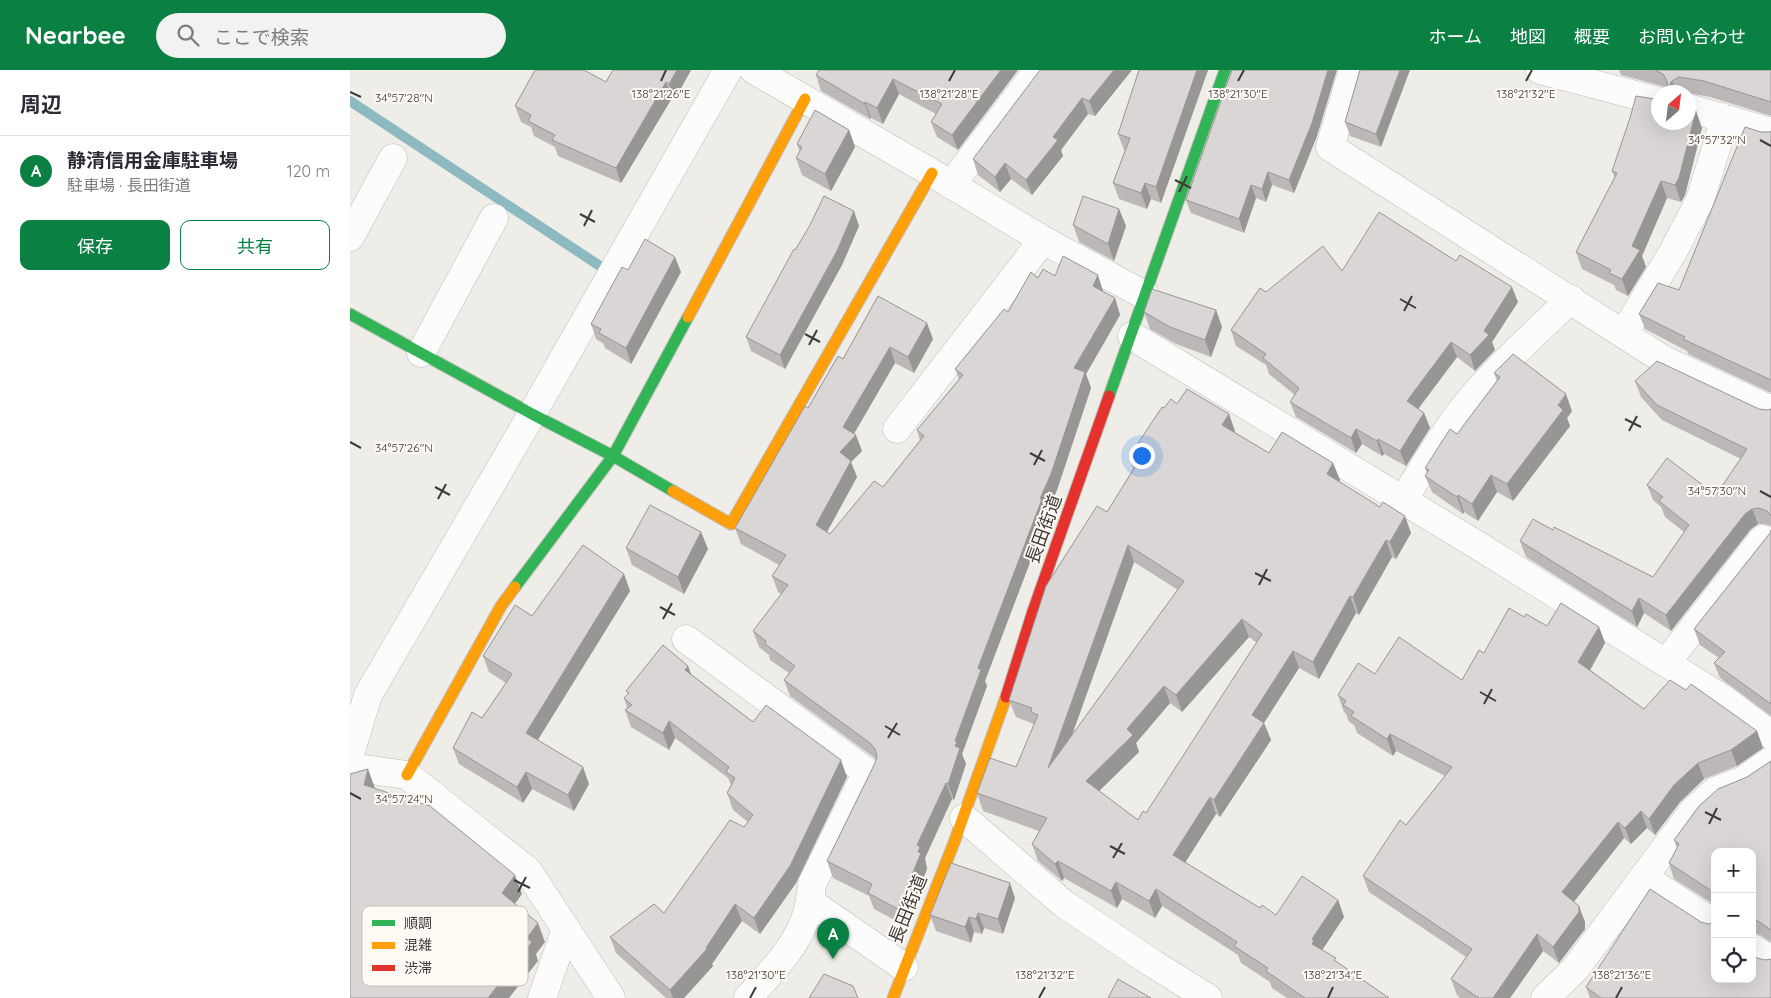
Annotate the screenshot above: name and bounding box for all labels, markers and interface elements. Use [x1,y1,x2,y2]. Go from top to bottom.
search box [156,13,506,58]
text: Nearbee [25,20,126,50]
icon: search [174,21,202,49]
text: ここで検索 [214,25,309,49]
text: ホーム [1429,25,1482,48]
text: 地図 [1510,25,1546,48]
text: 概要 [1574,25,1610,48]
text: お問い合わせ [1638,25,1746,48]
north arrow [1651,85,1696,130]
text: 138°21'26"E [631,86,691,101]
text: 138°21'28"E [919,86,979,101]
text: 138°21'30"E [1208,86,1268,101]
text: 138°21'32"E [1497,86,1556,101]
text: 34°57'28"N [375,90,433,105]
text: 周辺 [20,91,62,117]
text: 34°57'32"N [1688,132,1746,147]
text: 静清信用金庫駐車場 [67,148,238,172]
text: A [31,161,41,181]
text: 120 m [287,161,330,181]
text: 駐車場 · 長田街道 [67,175,191,195]
button: 保存 [20,220,170,270]
button: 共有 [180,220,330,270]
text: 34°57'26"N [375,440,433,455]
your location [1129,443,1155,469]
text: 34°57'30"N [1688,483,1746,498]
street label: 長田街道 [1020,491,1067,567]
text: 34°57'24"N [375,791,433,806]
map controls [1711,848,1756,983]
button: + [1711,848,1756,893]
street label: 長田街道 [883,871,932,946]
button: − [1711,893,1756,938]
legend [362,906,528,986]
text: 順調 [404,914,432,932]
pin: A [817,918,849,959]
text: 混雑 [404,936,432,954]
button: locate [1711,938,1756,983]
text: 渋滞 [404,959,432,977]
text: 138°21'30"E [726,967,786,982]
text: 138°21'32"E [1016,967,1075,982]
text: 138°21'34"E [1304,967,1362,982]
text: 138°21'36"E [1593,967,1652,982]

